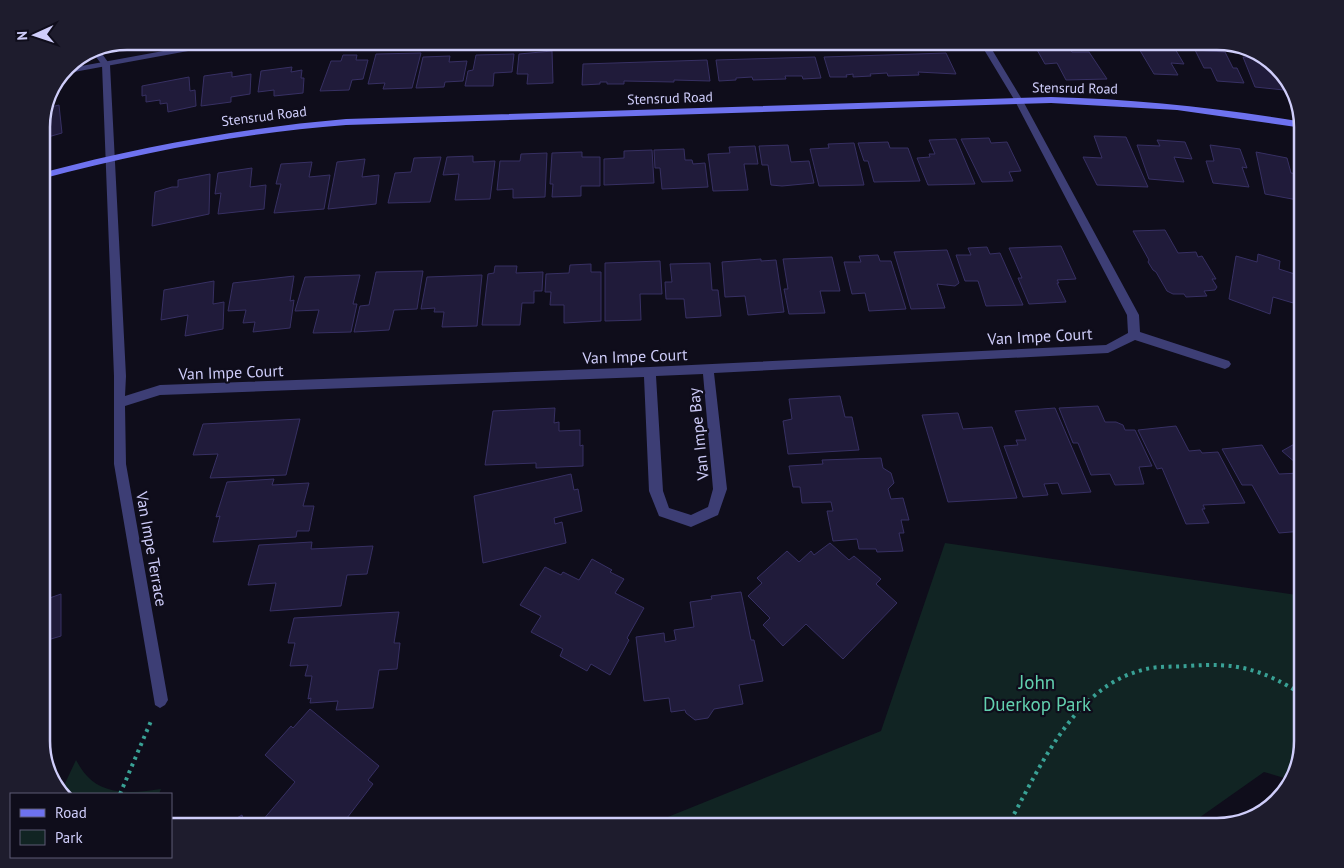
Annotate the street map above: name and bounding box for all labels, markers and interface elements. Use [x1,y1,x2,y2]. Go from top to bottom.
north arrow [10,10,60,60]
text: N [13,31,31,41]
street label: Stensrud Road [1032,78,1118,98]
street label: Stensrud Road [627,88,713,108]
street label: Stensrud Road [220,102,308,130]
street label: Van Impe Court [986,323,1094,349]
street label: Van Impe Court [581,344,688,368]
street label: Van Impe Court [177,360,284,384]
street label: Van Impe Bay [683,386,713,482]
street label: Van Impe Terrace [132,489,172,608]
park label: John Duerkop Park [983,670,1091,716]
legend [10,793,172,858]
text: Road [55,803,87,822]
text: Park [55,828,83,847]

